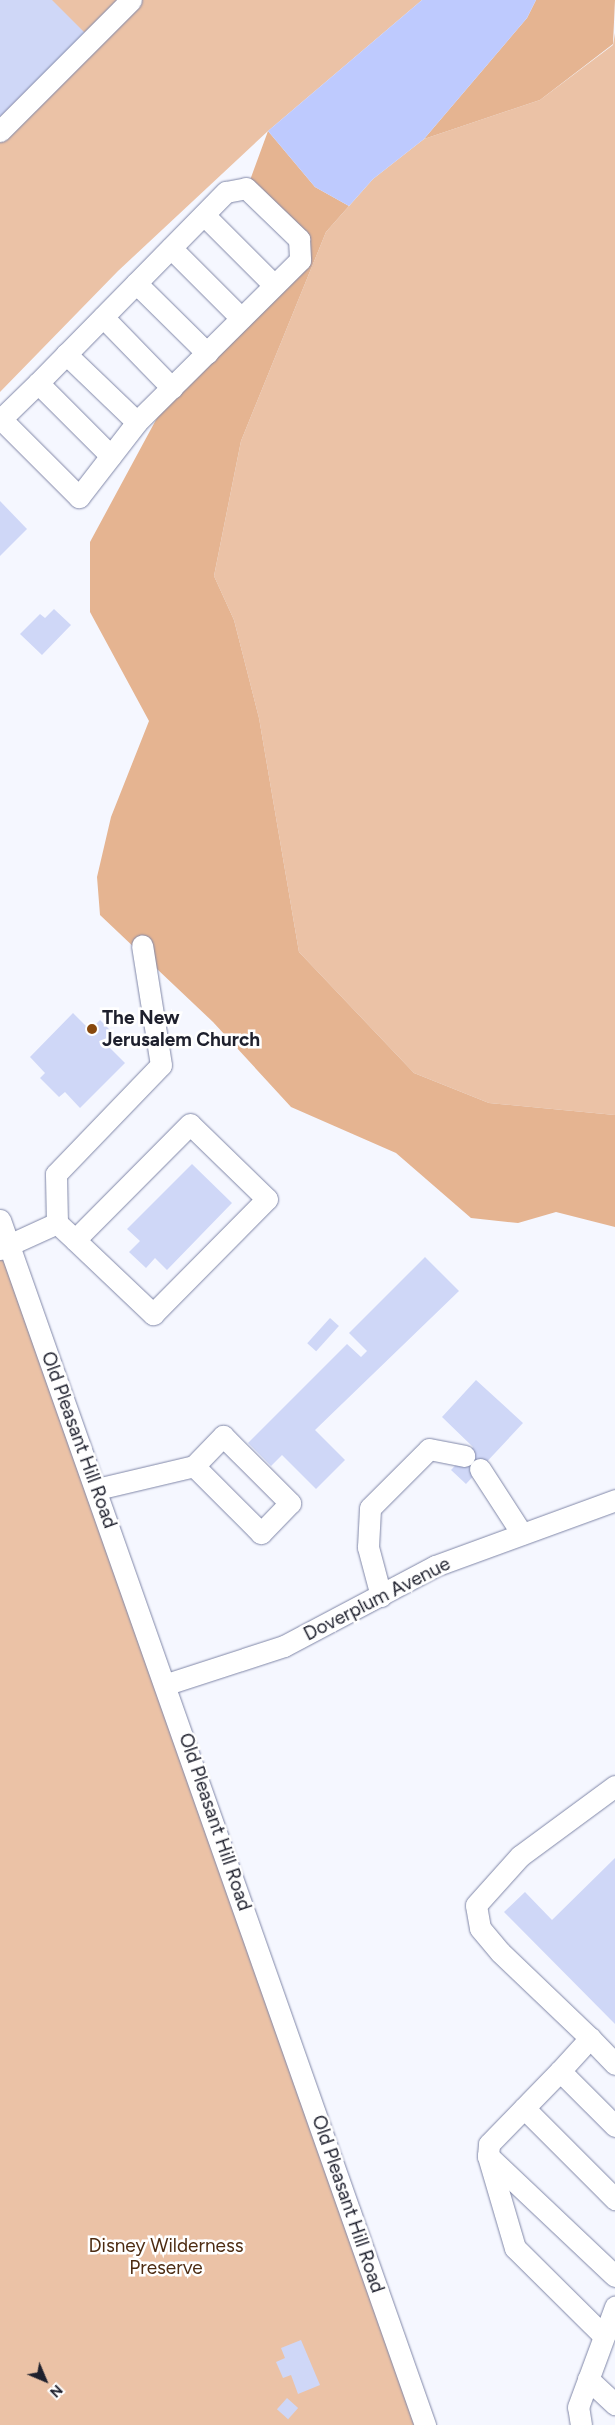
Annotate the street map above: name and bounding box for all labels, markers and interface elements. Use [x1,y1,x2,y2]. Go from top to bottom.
place label: The New Jerusalem Church [102,1007,260,1051]
marker: The New Jerusalem Church [86,1023,98,1035]
street label: Old Pleasant Hill Road [36,1348,122,1532]
street label: Doverplum Avenue [300,1552,454,1646]
street label: Old Pleasant Hill Road [174,1730,256,1914]
street label: Old Pleasant Hill Road [307,2112,389,2296]
park label: Disney Wilderness Preserve [88,2235,244,2279]
north arrow [20,2355,70,2405]
text: N [46,2381,66,2401]

